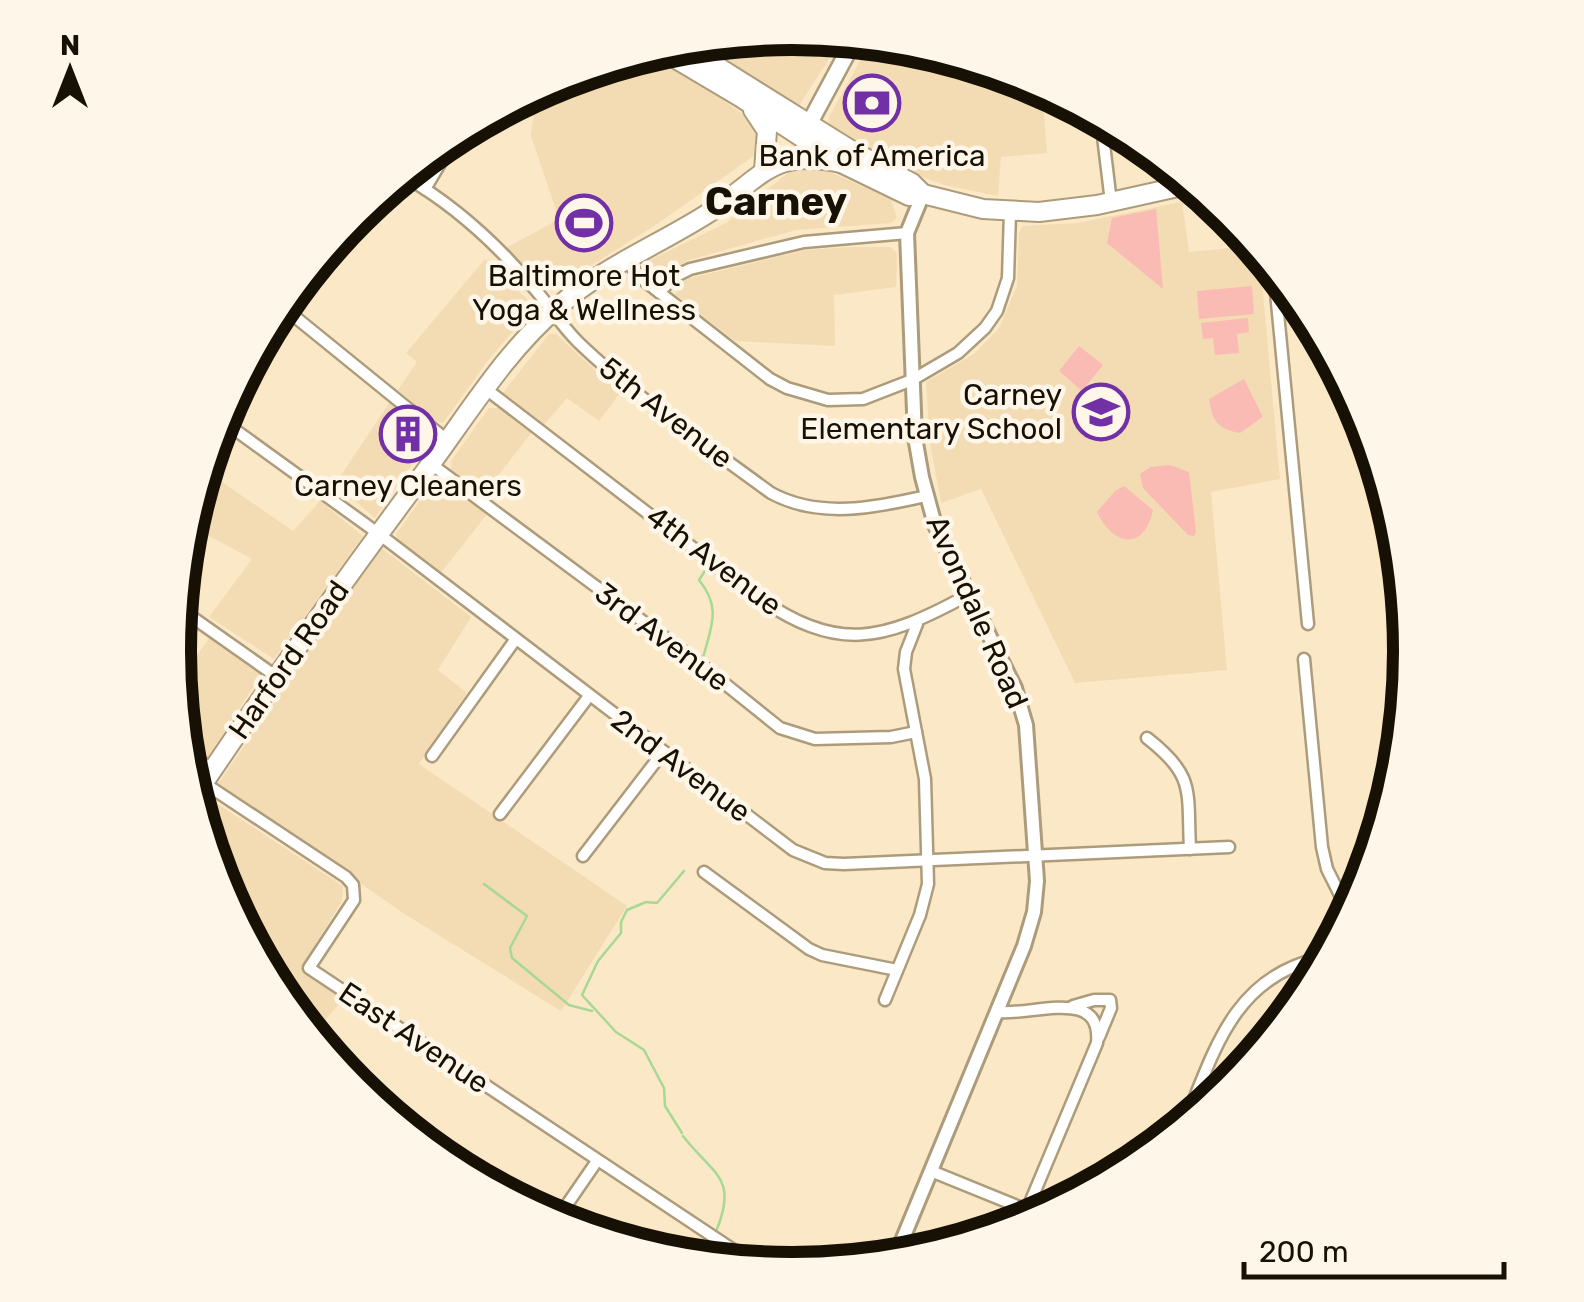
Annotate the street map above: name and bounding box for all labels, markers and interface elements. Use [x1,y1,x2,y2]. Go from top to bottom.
north arrow [20,20,120,120]
text: N [60,29,80,62]
bank icon: Bank of America [842,73,902,133]
place label: Bank of America [758,138,986,174]
district label: Carney [705,178,847,225]
sports icon: Baltimore Hot Yoga & Wellness [554,193,614,253]
place label: Baltimore Hot Yoga & Wellness [472,258,696,328]
street label: 5th Avenue [592,350,740,476]
place label: Carney Elementary School [800,377,1062,447]
school or university icon: Carney Elementary School [1071,382,1131,442]
building icon: Carney Cleaners [378,404,438,464]
place label: Carney Cleaners [294,468,522,504]
street label: 4th Avenue [639,498,789,624]
street label: Avondale Road [918,510,1036,714]
street label: Harford Road [221,574,357,746]
street label: 3rd Avenue [588,575,736,699]
street label: 2nd Avenue [604,702,758,830]
street label: East Avenue [332,975,496,1101]
scale bar [1244,1217,1504,1279]
text: 200 m [1259,1234,1349,1270]

